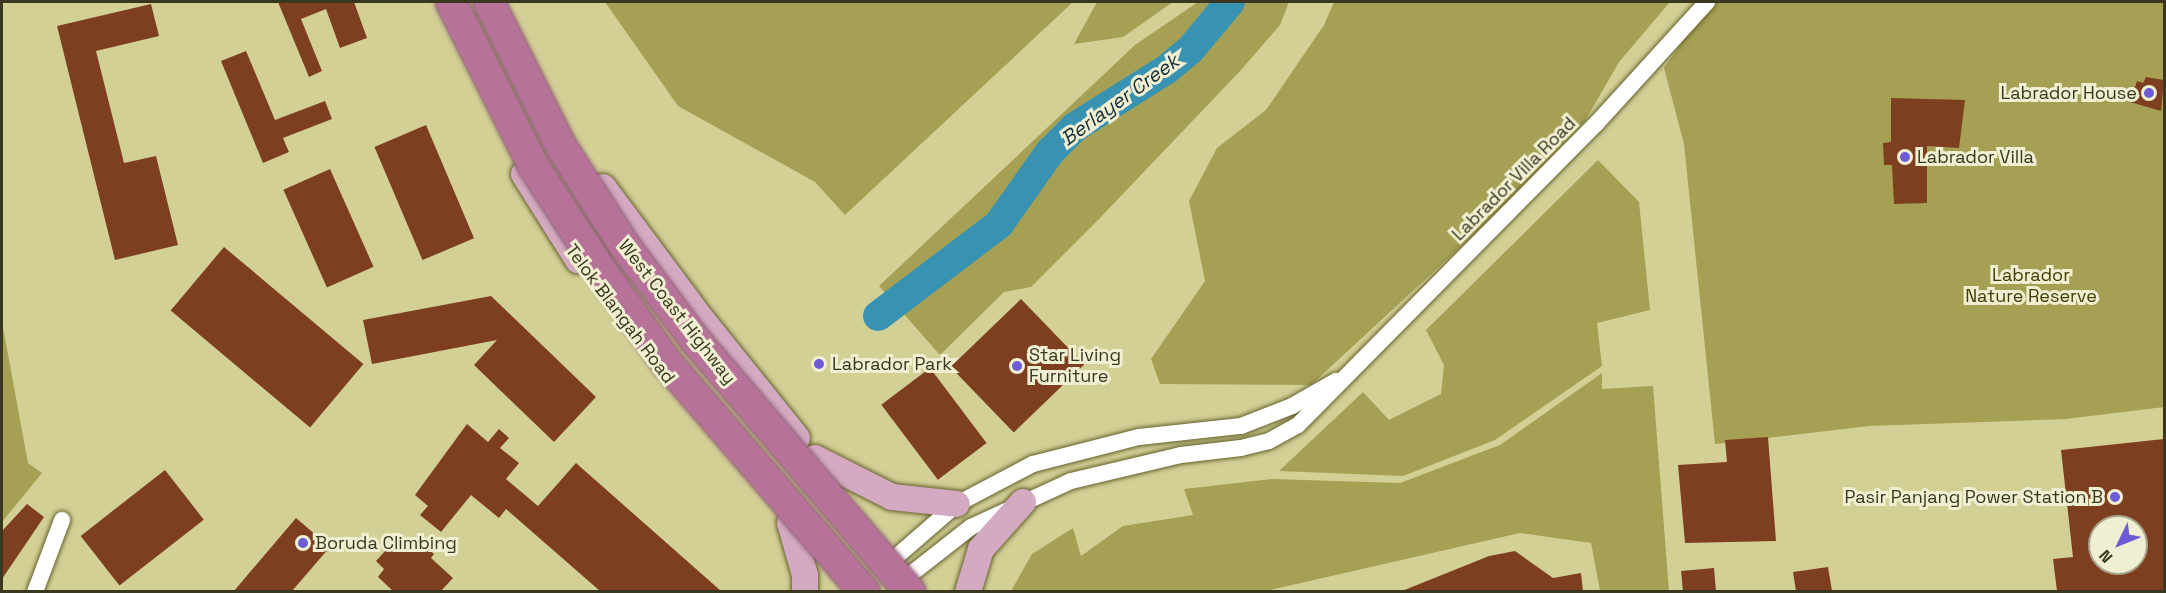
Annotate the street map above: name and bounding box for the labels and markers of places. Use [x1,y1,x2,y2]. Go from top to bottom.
place label: Labrador House [2000,82,2137,104]
marker: Labrador House [2142,86,2156,100]
place label: Labrador Villa [1917,146,2034,168]
marker: Labrador Villa [1898,150,1912,164]
place label: Star Living Furniture [1029,345,1121,388]
place label: Labrador Park [832,353,952,375]
marker: Labrador Park [810,355,828,373]
marker: Star Living Furniture [1010,359,1024,373]
place label: Pasir Panjang Power Station B [1845,486,2103,508]
marker: Pasir Panjang Power Station B [2108,490,2122,504]
place label: Boruda Climbing [315,532,457,554]
marker: Boruda Climbing [296,536,310,550]

